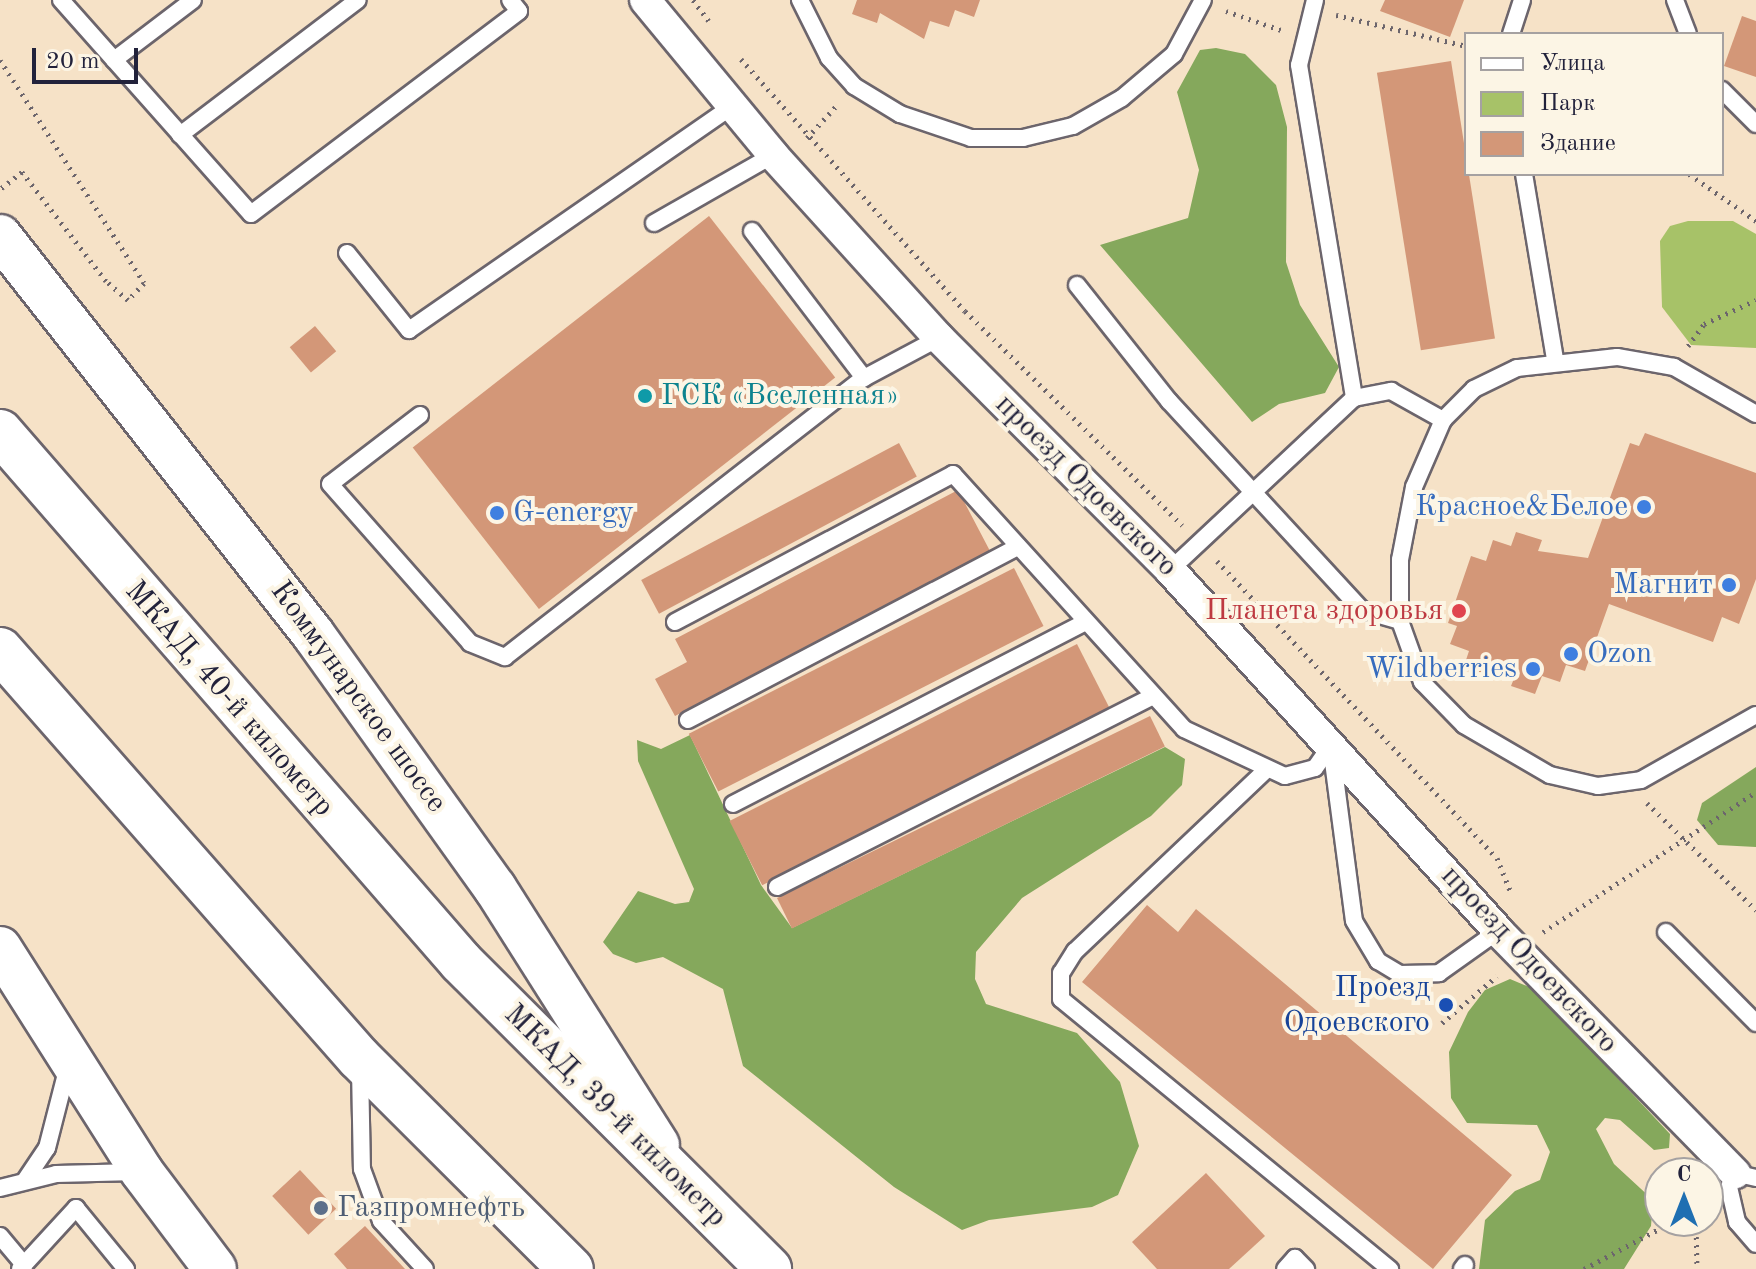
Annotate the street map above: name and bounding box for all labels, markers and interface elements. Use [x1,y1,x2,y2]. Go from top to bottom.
scale bar [36,32,142,82]
legend [1464,32,1724,176]
text: 20 m [46,50,100,74]
text: Улица [1540,52,1605,76]
text: Парк [1540,92,1595,116]
text: Здание [1540,132,1616,156]
place label: ГСК «Вселенная» [661,378,899,414]
marker: ГСК «Вселенная» [636,387,654,405]
street label: проезд Одоевского [987,387,1185,585]
place label: Красное&Белое [1415,489,1628,525]
place label: G-energy [513,495,634,531]
marker: Красное&Белое [1635,498,1653,516]
marker: G-energy [488,504,506,522]
place label: Магнит [1613,567,1713,603]
street label: МКАД, 40-й километр [117,574,341,824]
street label: Коммунарское шоссе [262,574,454,820]
marker: Магнит [1720,576,1738,594]
place label: Планета здоровья [1205,593,1443,629]
marker: Планета здоровья [1450,602,1468,620]
place label: Ozon [1587,636,1652,672]
marker: Ozon [1562,645,1580,663]
place label: Wildberries [1366,651,1517,687]
marker: Wildberries [1524,660,1542,678]
street label: проезд Одоевского [1433,859,1625,1061]
place label: Проезд Одоевского [1283,970,1430,1040]
marker: Проезд Одоевского [1437,996,1455,1014]
street label: МКАД, 39-й километр [496,997,734,1235]
north arrow [1644,1157,1724,1237]
text: С [1677,1164,1691,1186]
place label: Газпромнефть [337,1190,525,1226]
marker: Газпромнефть [312,1199,330,1217]

